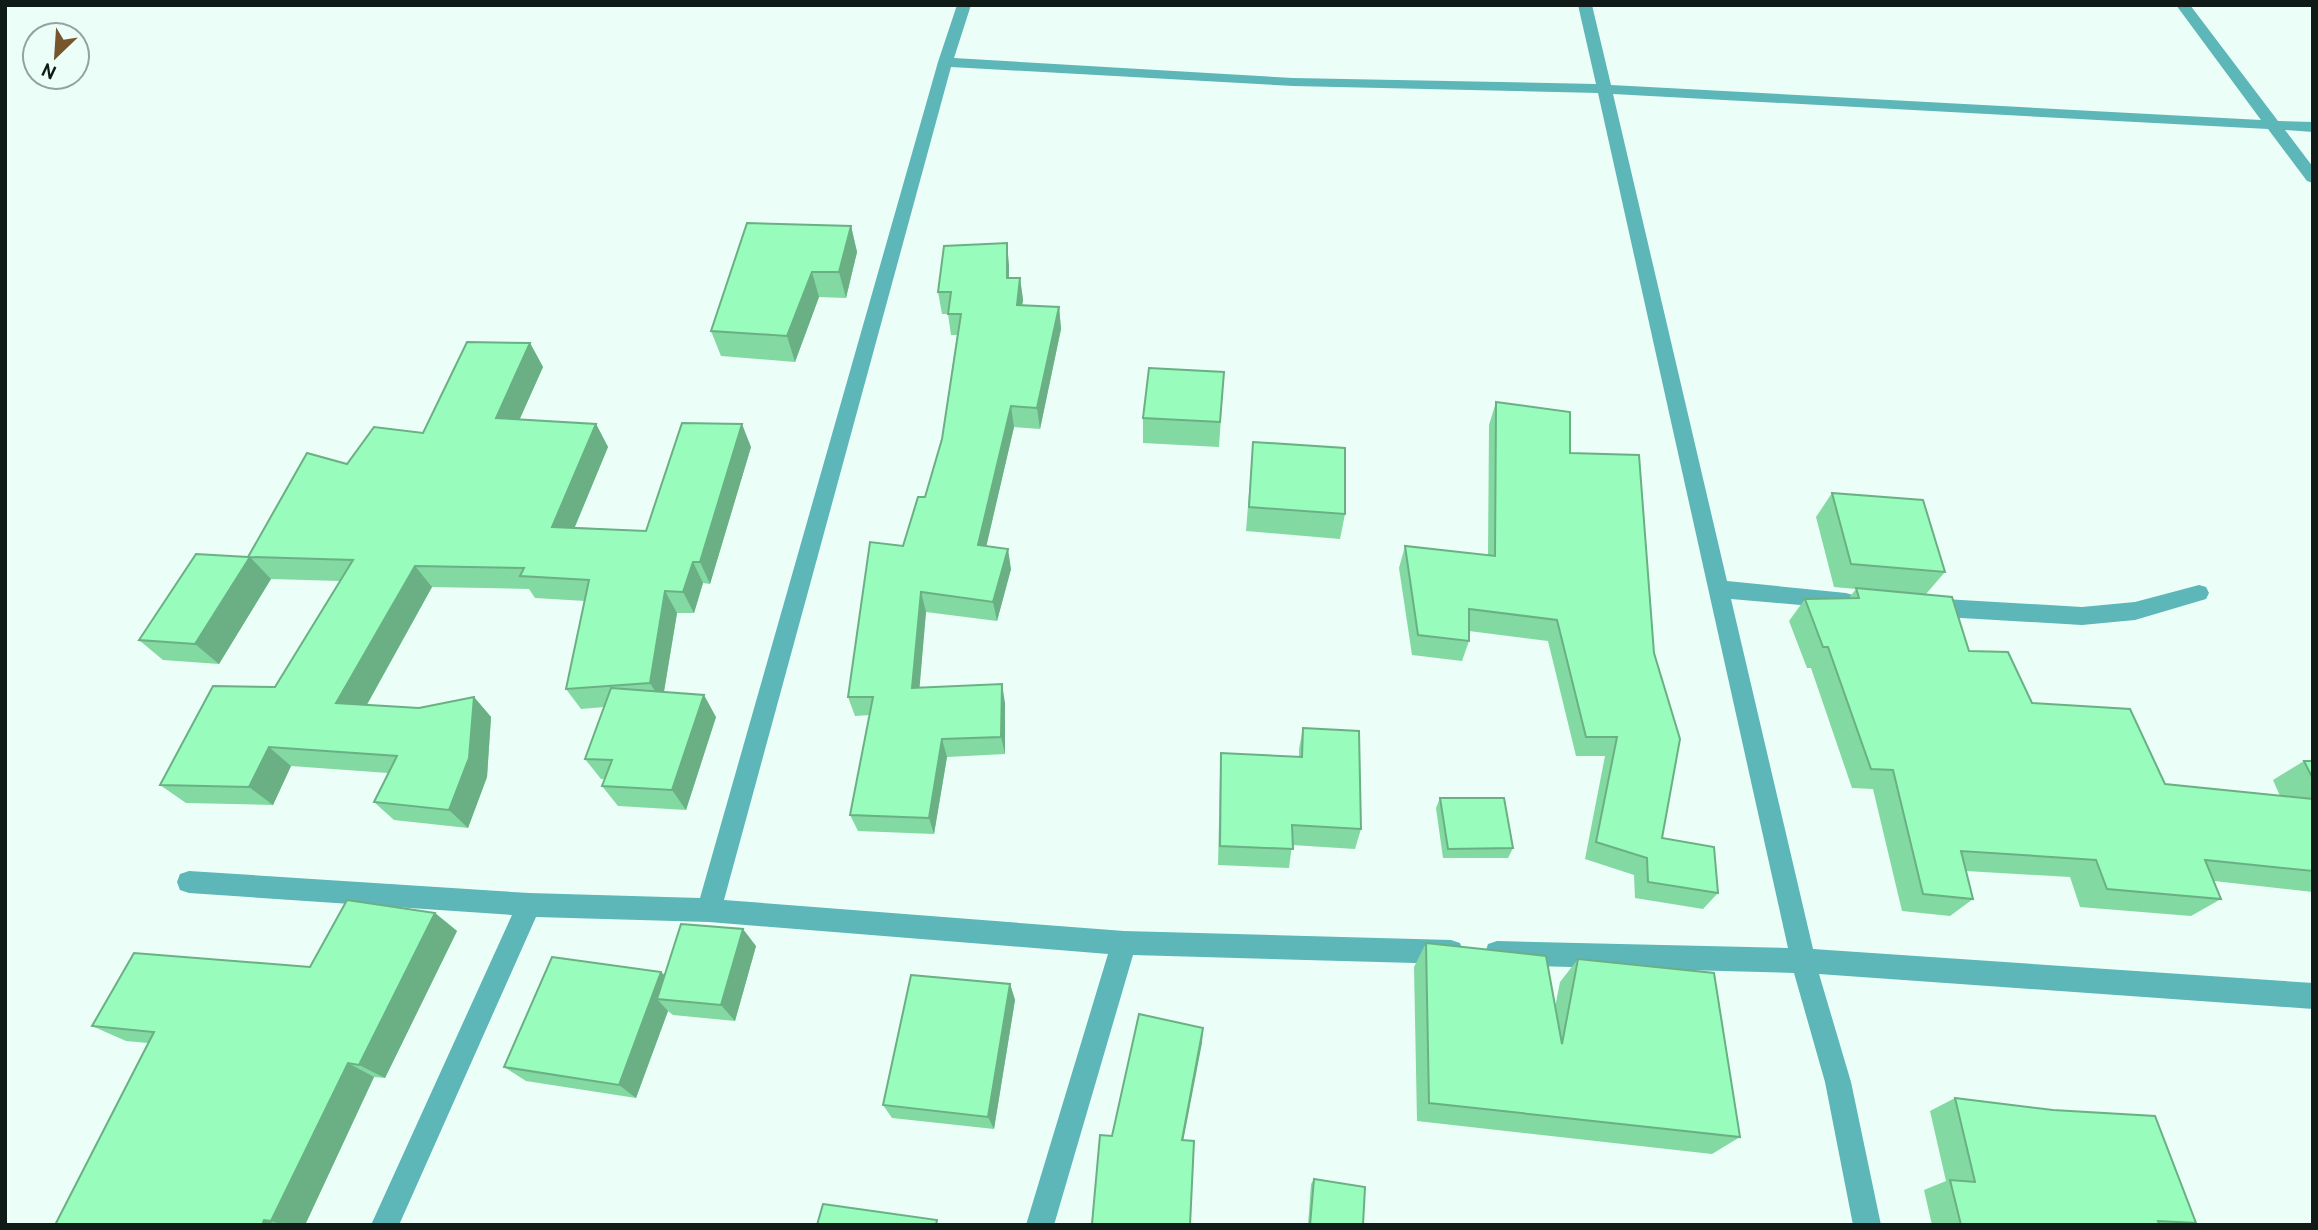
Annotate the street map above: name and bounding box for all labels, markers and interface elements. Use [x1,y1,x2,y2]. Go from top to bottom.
north arrow [21,21,91,91]
text: N [38,58,60,84]

